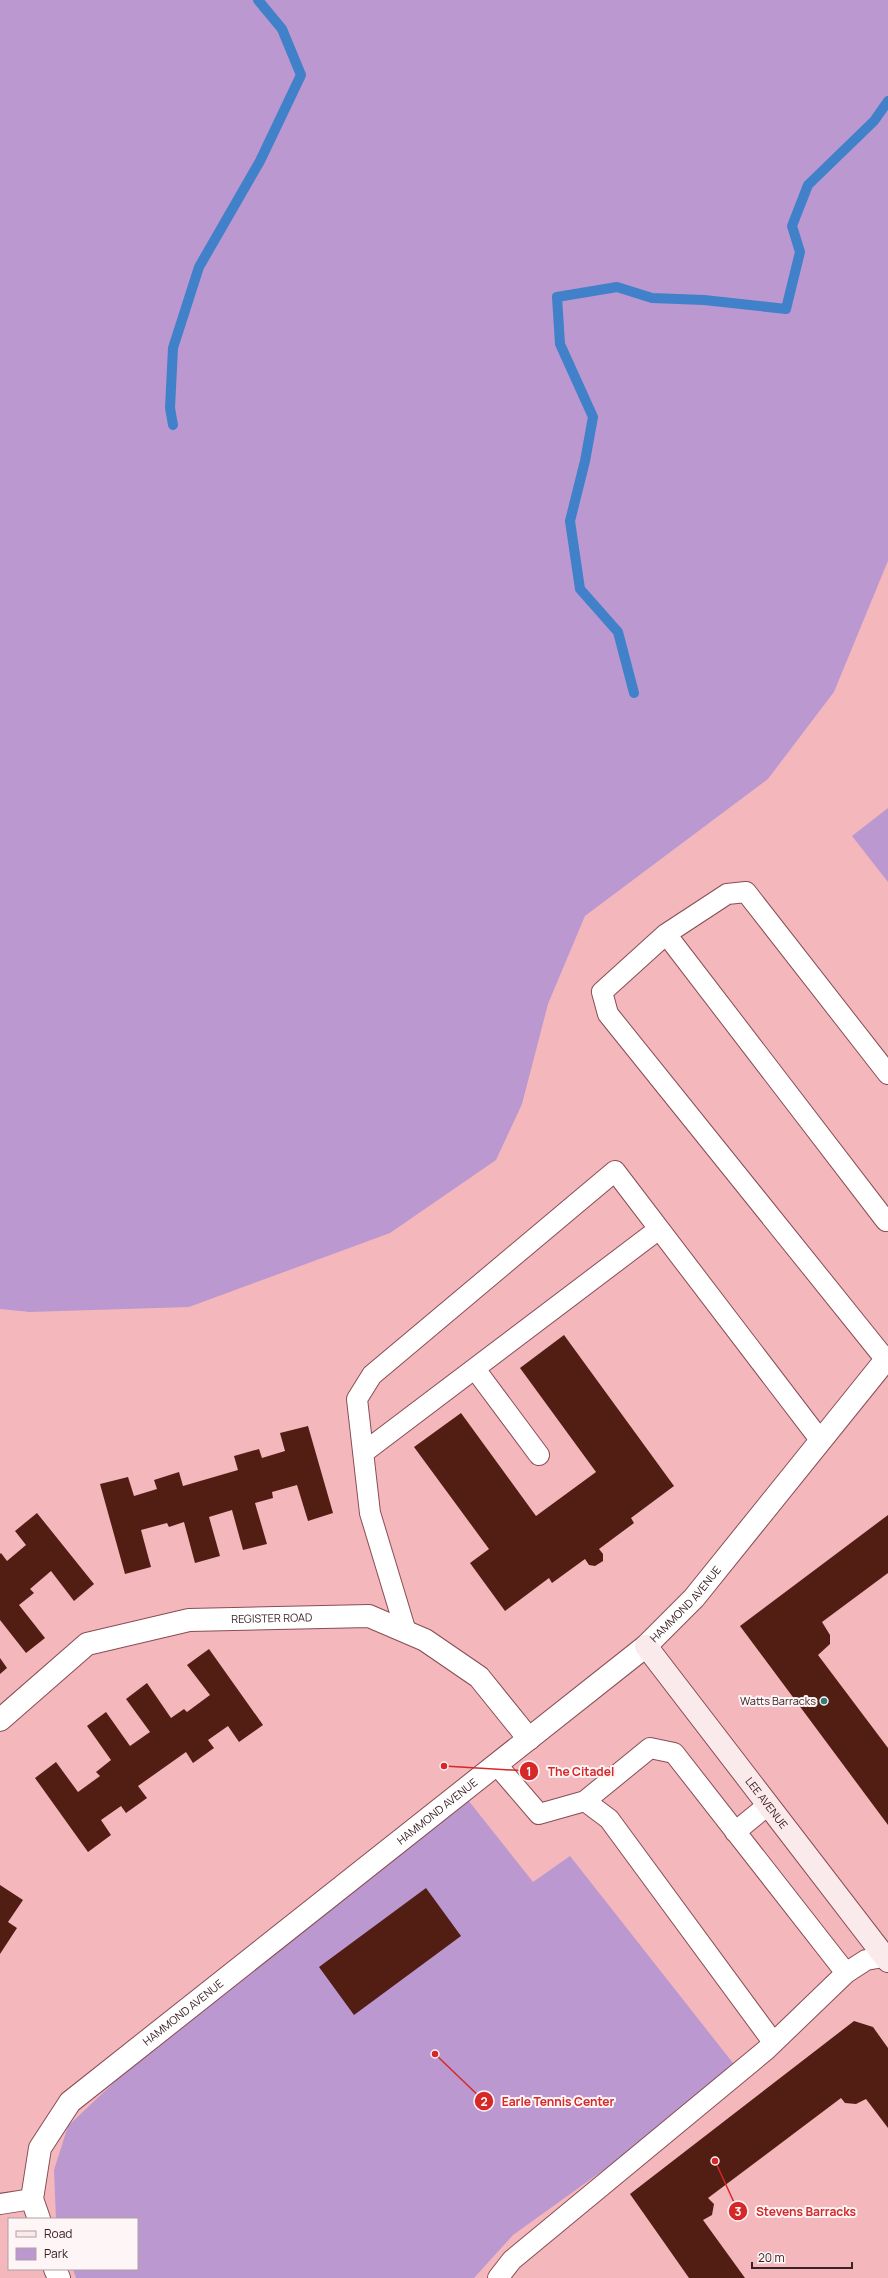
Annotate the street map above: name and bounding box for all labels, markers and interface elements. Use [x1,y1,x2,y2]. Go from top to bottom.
street label: HAMMOND AVENUE [646,1563,724,1645]
street label: REGISTER ROAD [231,1609,312,1626]
place label: Watts Barracks [740,1693,816,1708]
marker: Watts Barracks [819,1696,829,1706]
callout: The Citadel [519,1759,622,1783]
text: 1 [526,1763,532,1780]
text: The Citadel [548,1763,614,1780]
street label: HAMMOND AVENUE [393,1774,480,1847]
street label: LEE AVENUE [742,1774,792,1831]
street label: HAMMOND AVENUE [139,1976,226,2049]
callout: Earle Tennis Center [474,2089,623,2113]
text: 2 [480,2093,488,2110]
text: Earle Tennis Center [502,2093,615,2110]
callout: Stevens Barracks [728,2199,864,2223]
text: 3 [735,2203,742,2220]
text: Stevens Barracks [756,2203,857,2220]
legend [8,2218,138,2270]
text: Road [44,2225,72,2242]
scale bar [752,2244,852,2270]
text: Park [44,2245,69,2262]
text: 20 m [758,2249,785,2266]

